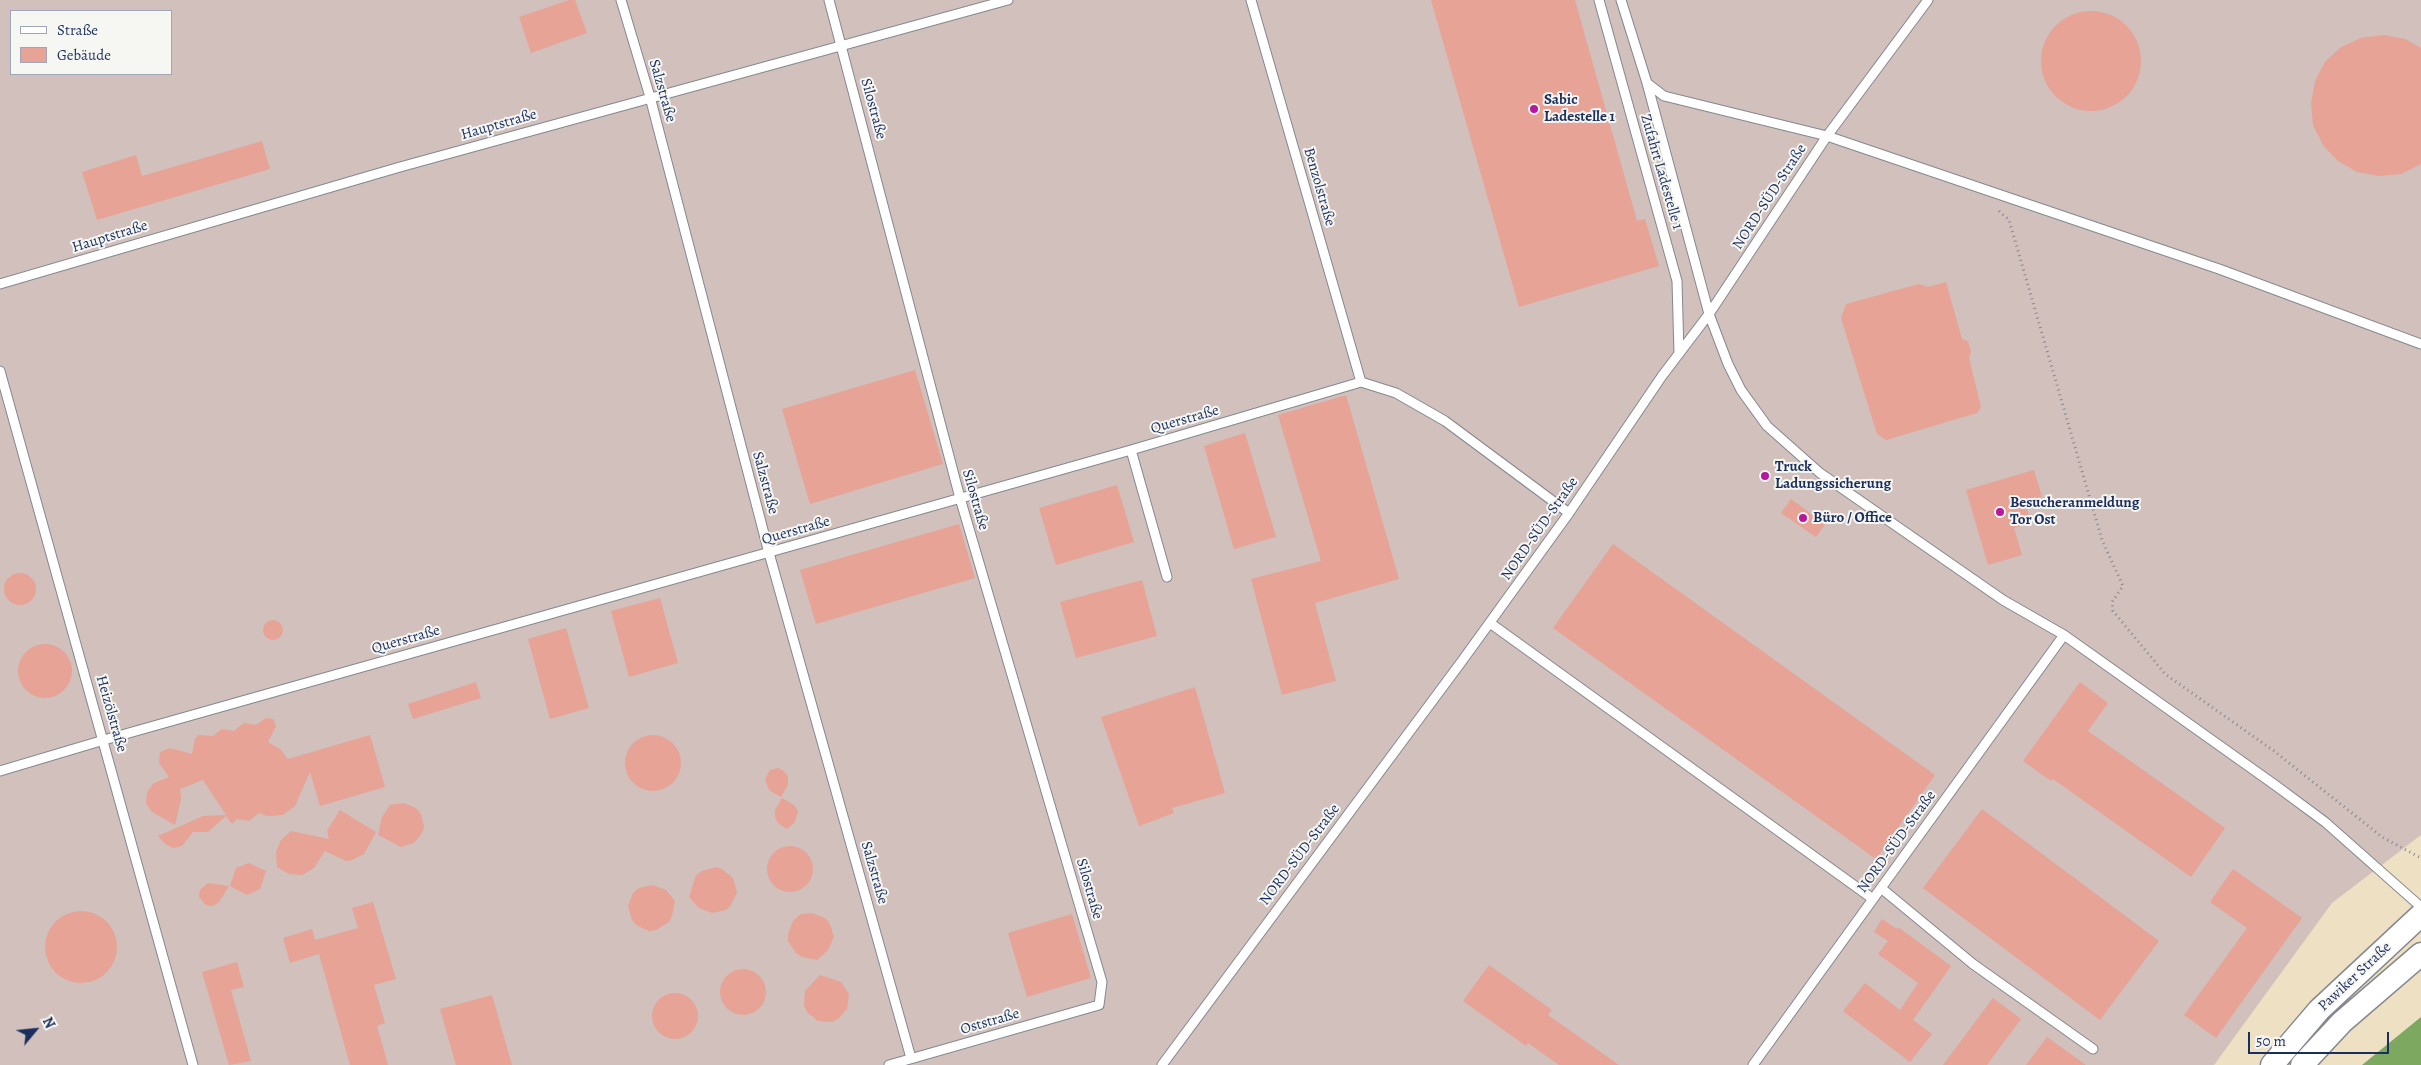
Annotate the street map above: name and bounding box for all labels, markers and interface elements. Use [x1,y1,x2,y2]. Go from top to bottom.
legend [10,10,172,75]
text: Straße [57,20,98,40]
text: Gebäude [57,45,111,65]
street label: Salzstraße [644,58,680,124]
street label: Silostraße [856,77,890,141]
place label: Sabic Ladestelle 1 [1544,91,1615,126]
marker: Sabic Ladestelle 1 [1528,103,1540,115]
street label: Hauptstraße [459,106,539,144]
street label: Zufahrt Ladestelle 1 [1636,112,1686,232]
street label: NORD-SÜD-Straße [1729,141,1811,253]
street label: Benzolstraße [1299,146,1339,228]
street label: Hauptstraße [70,217,150,257]
street label: Querstraße [1149,402,1221,438]
street label: Salzstraße [748,450,782,516]
place label: Truck Ladungssicherung [1775,458,1891,493]
street label: Silostraße [958,468,992,532]
marker: Truck Ladungssicherung [1759,470,1771,482]
street label: NORD-SÜD-Straße [1498,474,1582,584]
place label: Besucheranmeldung Tor Ost [2010,494,2139,529]
marker: Besucheranmeldung Tor Ost [1994,506,2006,518]
place label: Büro / Office [1813,509,1892,527]
marker: Büro / Office [1797,512,1809,524]
street label: Querstraße [760,513,832,549]
street label: Querstraße [370,622,442,658]
street label: Heizölstraße [91,673,131,755]
street label: NORD-SÜD-Straße [1854,787,1940,897]
street label: NORD-SÜD-Straße [1256,801,1344,909]
street label: Salzstraße [856,840,892,906]
street label: Silostraße [1072,857,1106,921]
street label: Pawiker Straße [2315,939,2395,1015]
north arrow [10,1005,60,1055]
street label: Oststraße [958,1005,1022,1039]
text: N [38,1014,59,1032]
scale bar [2251,1022,2392,1054]
text: 50 m [2256,1031,2286,1051]

